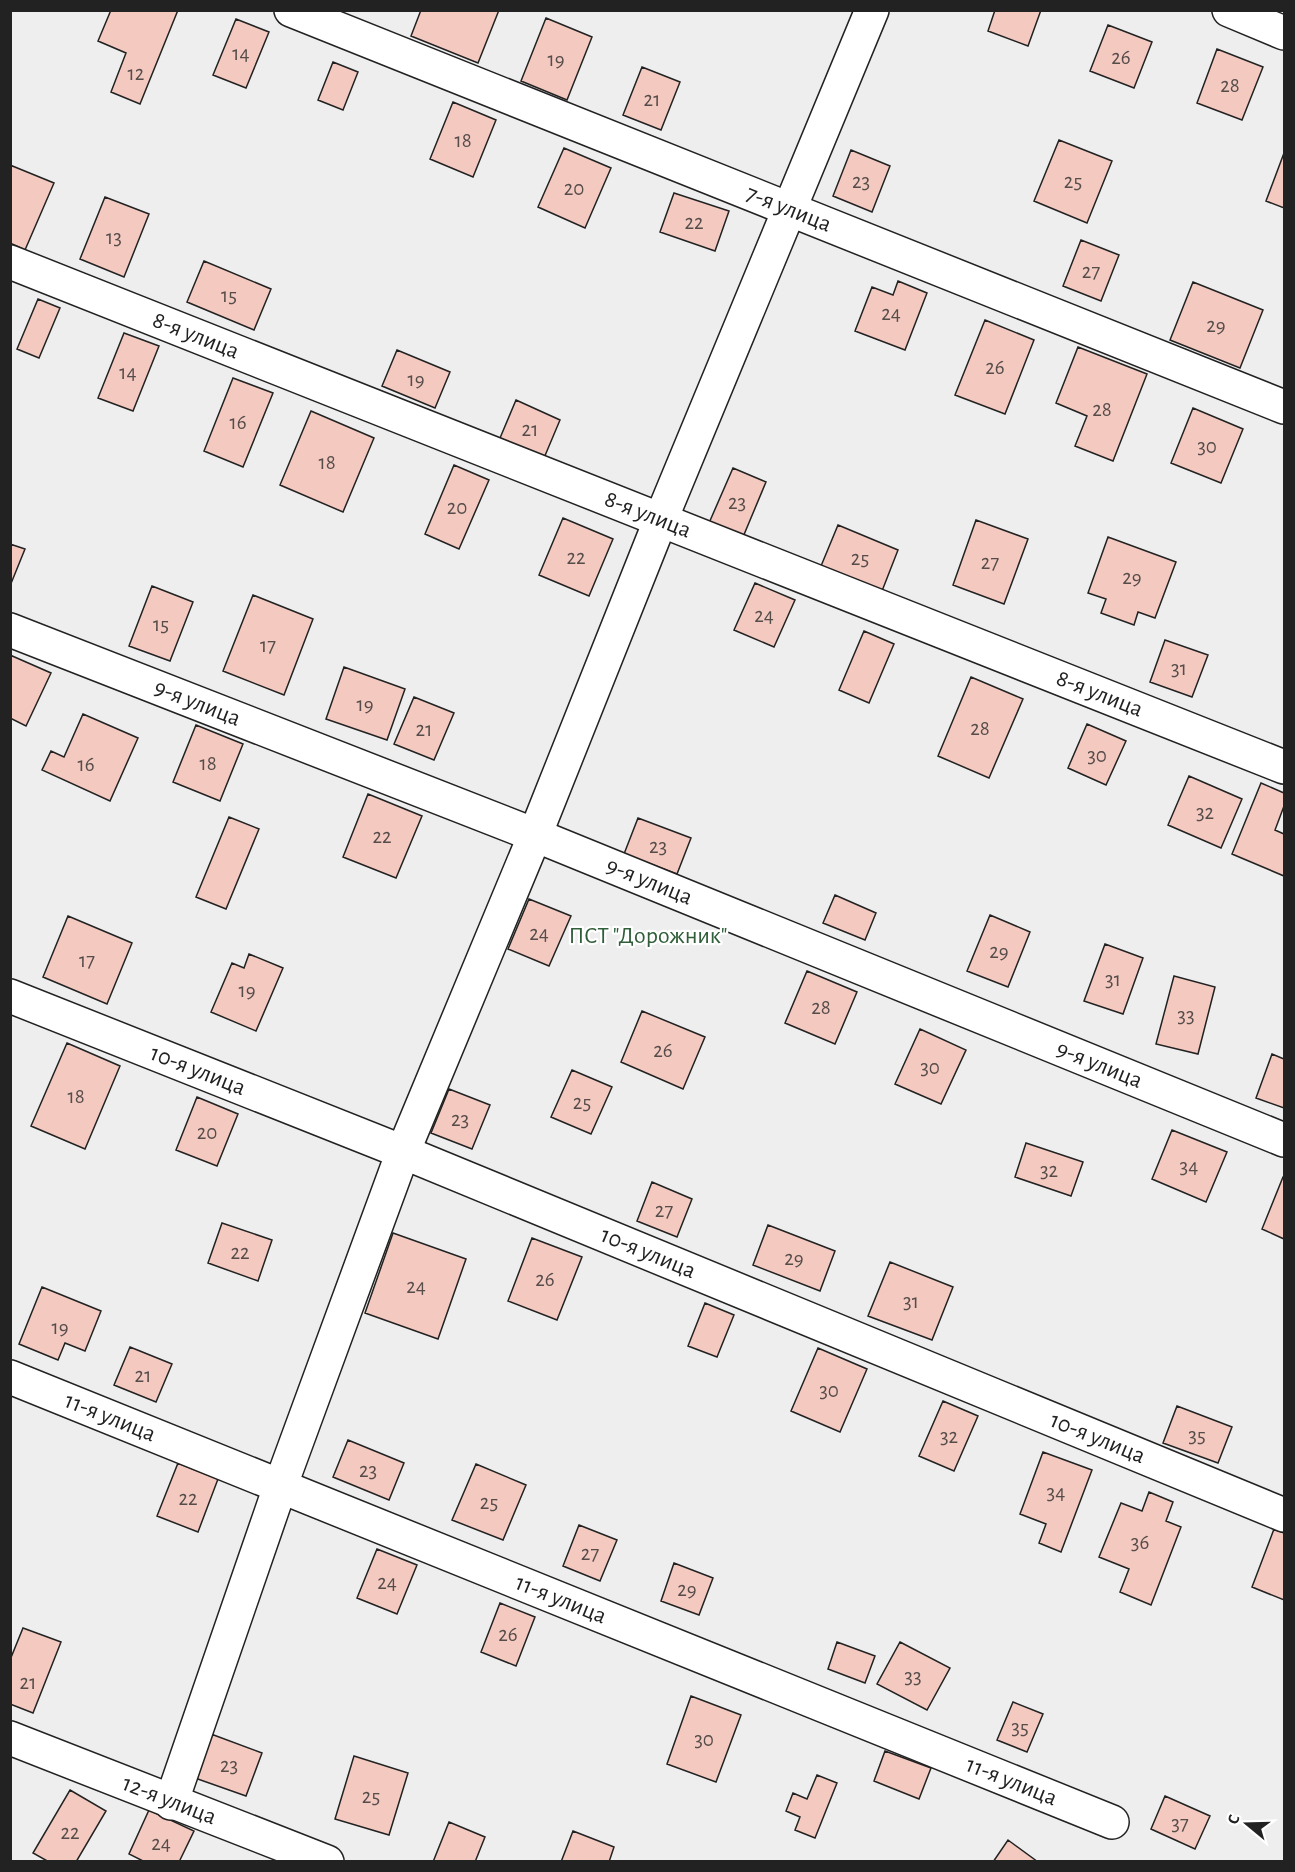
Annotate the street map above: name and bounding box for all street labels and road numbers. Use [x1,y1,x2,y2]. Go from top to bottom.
street label: 7-я улица [743,181,835,237]
street label: 8-я улица [149,308,243,364]
street label: 8-я улица [601,487,694,543]
street label: 8-я улица [1053,666,1146,722]
street label: 9-я улица [151,675,244,731]
street label: 9-я улица [603,853,696,910]
street label: 9-я улица [1053,1037,1146,1093]
street label: 10-я улица [147,1041,249,1100]
street label: 10-я улица [597,1223,699,1283]
street label: 11-я улица [61,1388,159,1447]
street label: 10-я улица [1047,1408,1149,1468]
street label: 11-я улица [512,1570,610,1629]
street label: 11-я улица [962,1752,1060,1810]
street label: 12-я улица [119,1771,220,1829]

